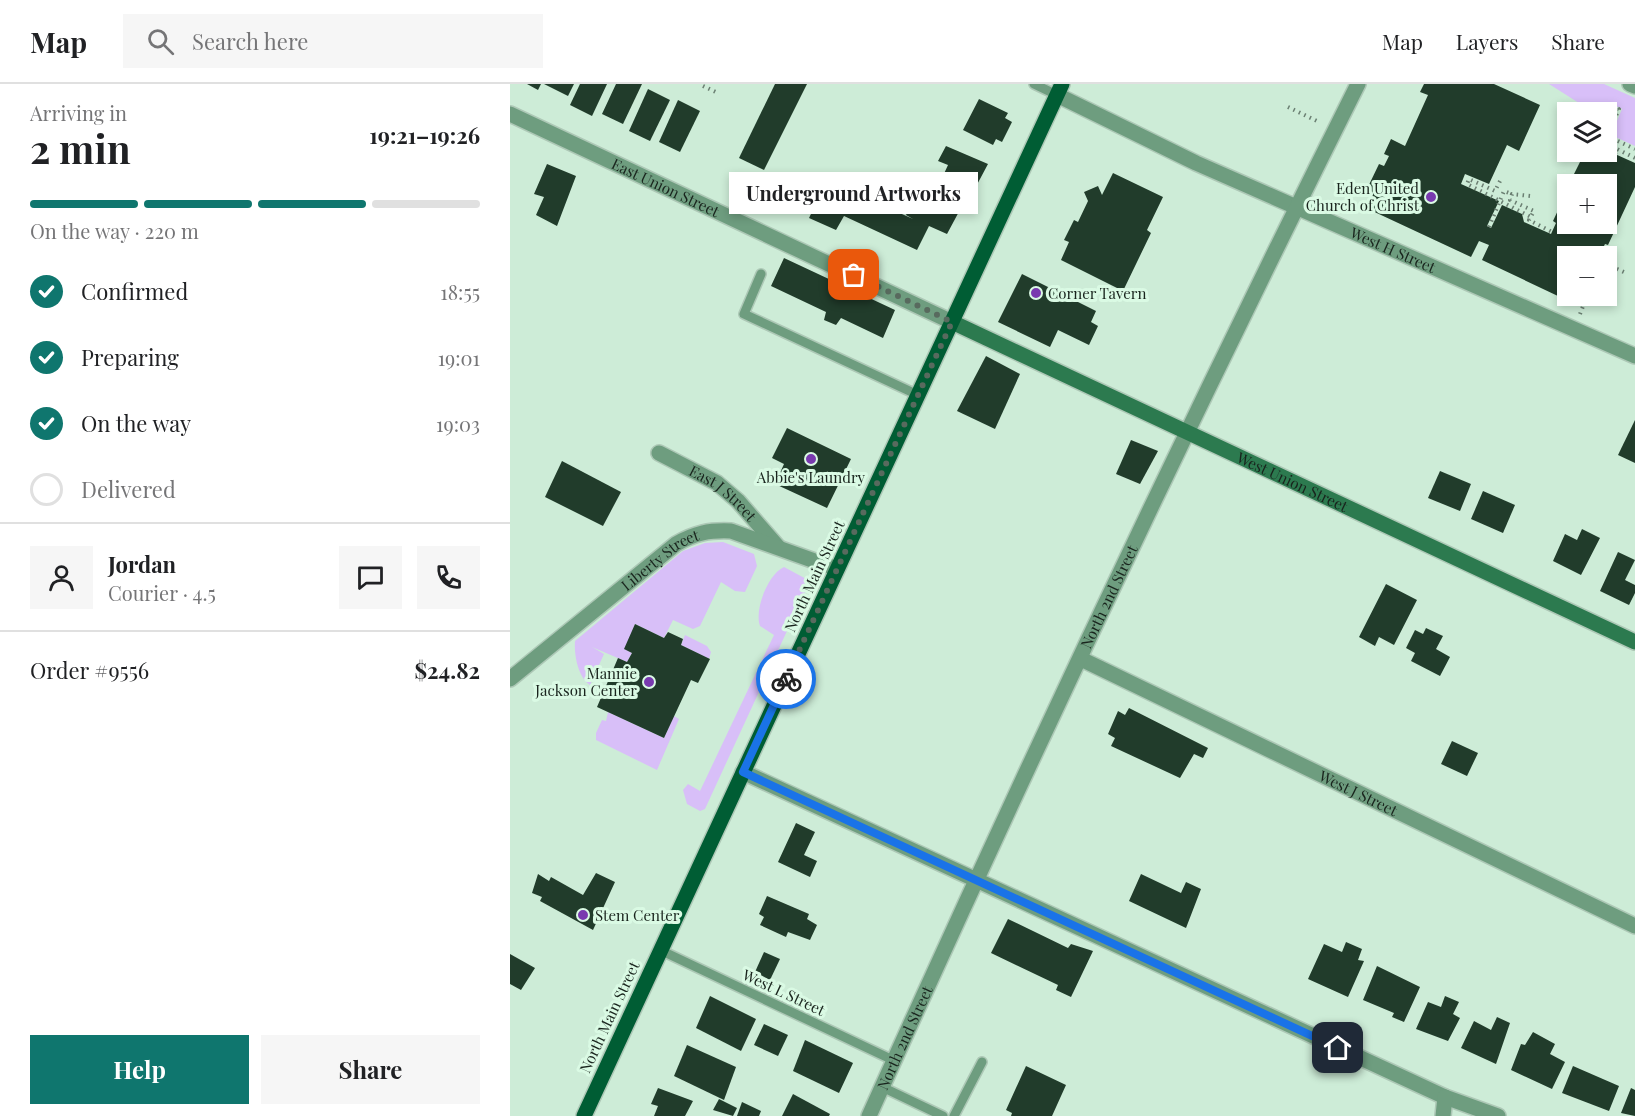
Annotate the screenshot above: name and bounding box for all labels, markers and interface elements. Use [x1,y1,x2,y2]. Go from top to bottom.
search box [123,14,543,68]
text: Map [30,23,87,60]
icon: search [144,25,177,58]
text: Search here [192,26,308,56]
text: Map [1382,27,1423,55]
text: Layers [1456,27,1518,55]
text: Share [1551,27,1605,55]
text: Arriving in [30,99,127,126]
map controls [1557,102,1617,306]
button: layers [1557,102,1617,162]
text: 19:21–19:26 [369,120,480,150]
text: 2 min [30,122,131,174]
street label: East Union Street [609,153,723,221]
callout: Underground Artworks [730,173,979,215]
button: + [1557,174,1617,234]
place label: Eden United Church of Christ [1306,178,1420,215]
text: Underground Artworks [746,179,961,206]
marker: Eden United Church of Christ [1424,190,1438,204]
text: On the way · 220 m [30,217,199,244]
street label: West H Street [1346,222,1439,277]
button: − [1557,246,1617,306]
pin [828,249,879,300]
icon: bag [837,258,870,291]
icon: check [30,275,63,308]
text: Confirmed [81,276,188,306]
text: 18:55 [440,278,480,305]
place label: Corner Tavern [1048,283,1146,303]
marker: Corner Tavern [1029,286,1043,300]
icon: check [30,341,63,374]
text: Preparing [81,342,179,372]
text: 19:01 [438,344,480,371]
icon: check [30,407,63,440]
text: On the way [81,408,191,438]
text: 19:03 [436,410,480,437]
street label: West Union Street [1233,447,1352,516]
marker: Abbie's Laundry [804,452,818,466]
street label: East J Street [686,460,761,526]
place label: Abbie's Laundry [756,467,866,487]
text: Delivered [81,474,176,504]
street label: North Main Street [779,516,849,635]
street label: Liberty Street [617,524,702,595]
street label: North 2nd Street [1076,541,1142,652]
button: person [30,546,93,609]
button: chat [339,546,402,609]
button: phone [417,546,480,609]
text: Jordan [108,549,176,579]
text: Courier · 4.5 [108,579,216,606]
courier [756,649,816,709]
text: Order #9556 [30,655,149,685]
text: $24.82 [414,655,480,685]
place label: Mannie Jackson Center [534,663,637,700]
icon: bike [770,663,803,696]
marker: Mannie Jackson Center [642,675,656,689]
street label: West J Street [1315,765,1402,820]
place label: Stem Center [595,905,680,925]
marker: Stem Center [576,908,590,922]
street label: North Main Street [574,957,644,1076]
street label: West L Street [739,964,829,1020]
street label: North 2nd Street [872,982,937,1093]
pin [1312,1022,1363,1073]
icon: home [1321,1031,1354,1064]
button: Help [30,1035,249,1104]
button: Share [261,1035,480,1104]

